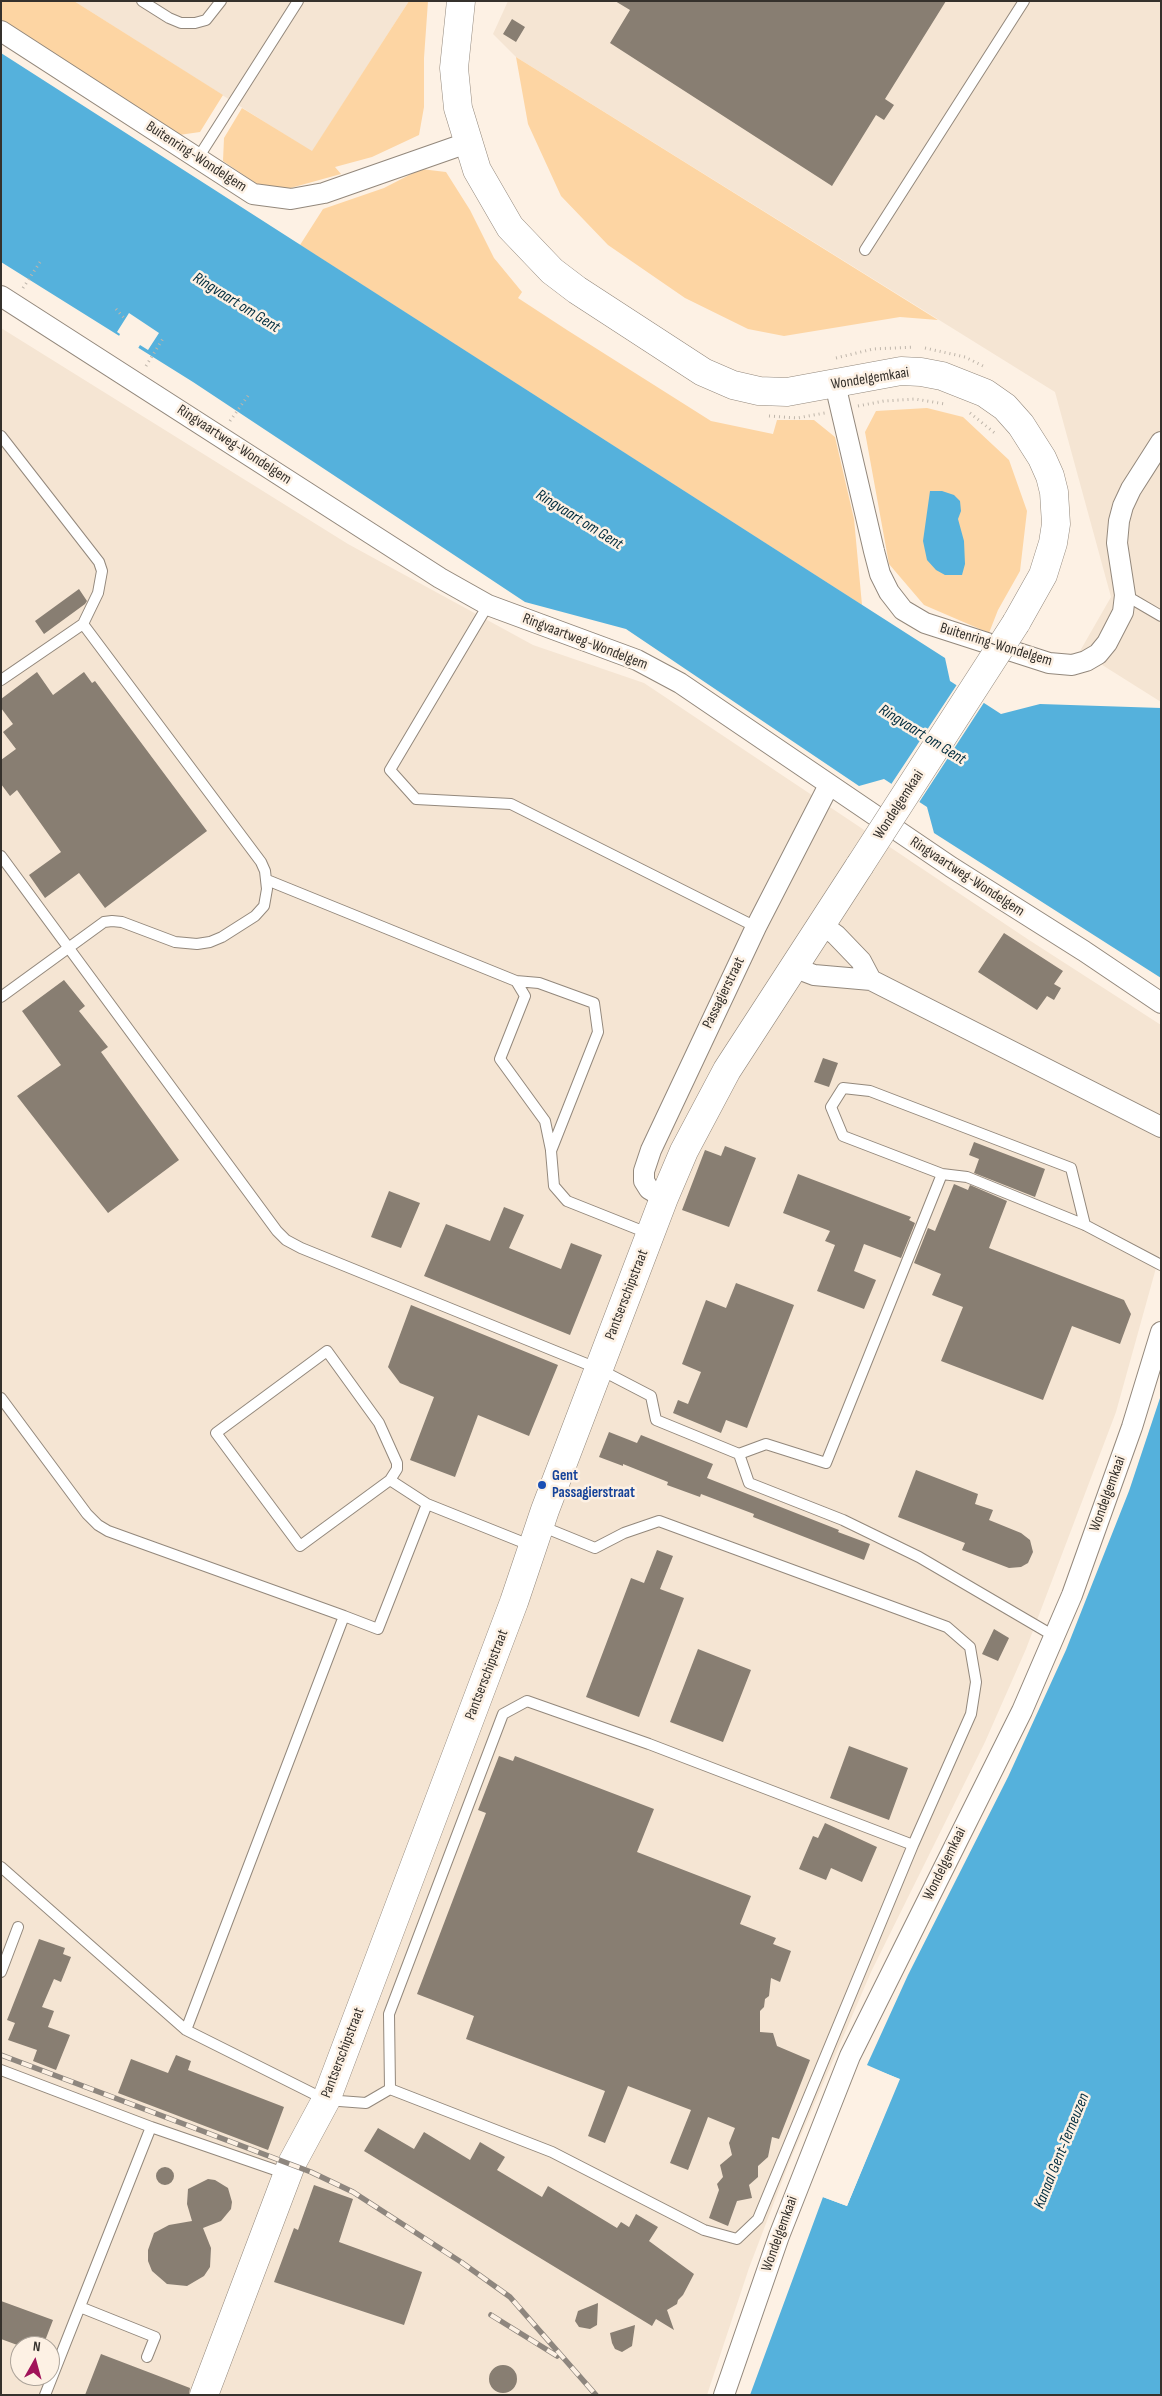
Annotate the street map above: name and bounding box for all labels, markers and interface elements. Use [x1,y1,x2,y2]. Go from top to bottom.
street label: Buitenring-Wondelgem [142,118,250,196]
water label: Ringvaart om Gent [189,269,283,337]
street label: Wondelgemkaai [830,364,910,394]
street label: Ringvaartweg-Wondelgem [173,401,295,489]
water label: Ringvaart om Gent [532,486,626,554]
street label: Ringvaartweg-Wondelgem [520,610,650,674]
street label: Buitenring-Wondelgem [938,619,1054,671]
water label: Ringvaart om Gent [875,701,969,769]
street label: Wondelgemkaai [870,767,928,843]
street label: Ringvaartweg-Wondelgem [906,833,1028,921]
street label: Passagierstraat [699,954,749,1032]
street label: Pantserschipstraat [602,1247,652,1343]
street label: Wondelgemkaai [1086,1454,1130,1534]
place label: Gent Passagierstraat [552,1467,635,1502]
marker: Gent Passagierstraat [536,1479,548,1491]
street label: Pantserschipstraat [462,1627,512,1723]
street label: Wondelgemkaai [920,1825,970,1903]
street label: Pantserschipstraat [318,2005,368,2101]
water label: Kanaal Gent-Terneuzen [1030,2090,1094,2212]
street label: Wondelgemkaai [758,2194,802,2274]
north arrow [10,2336,60,2386]
text: N [32,2338,42,2355]

